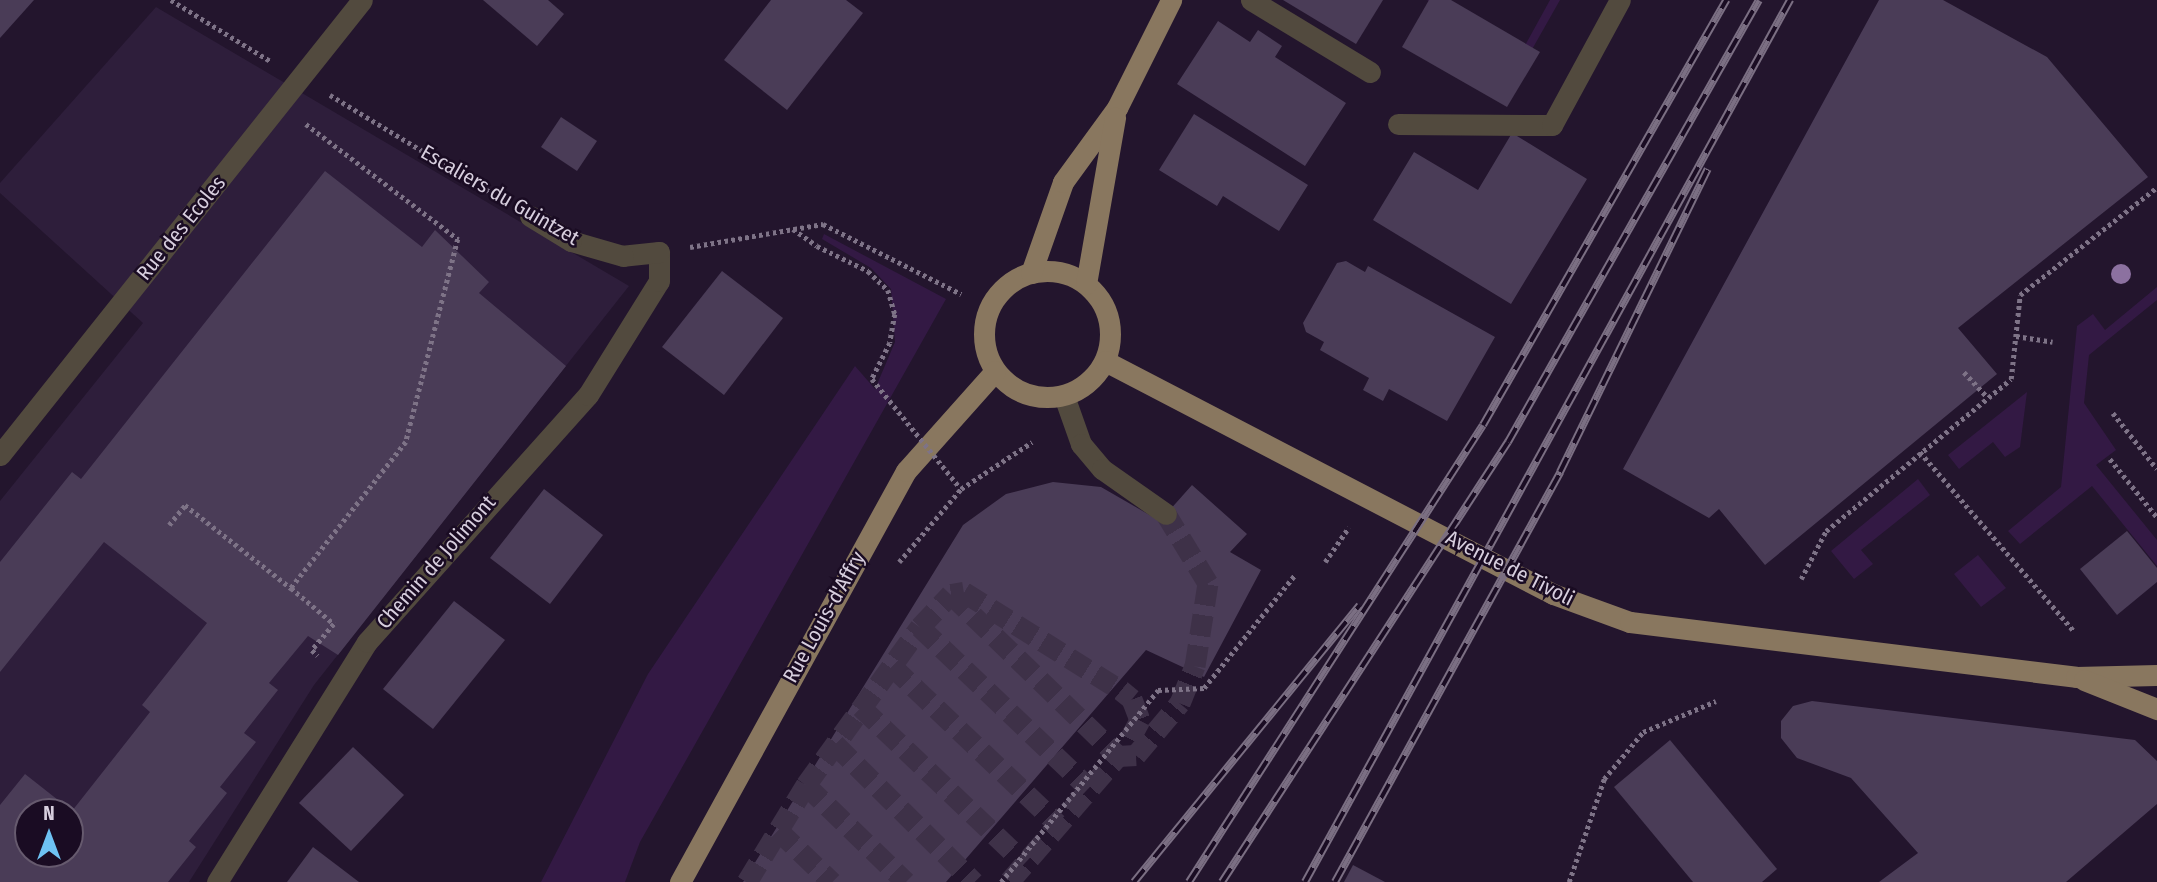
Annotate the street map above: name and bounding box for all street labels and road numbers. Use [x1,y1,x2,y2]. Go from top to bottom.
street label: Escaliers du Guintzet [416,139,584,251]
street label: Rue des Ecoles [131,171,231,285]
street label: Chemin de Jolimont [371,490,501,634]
street label: Avenue de Tivoli [1442,525,1578,611]
street label: Rue Louis-d'Affry [778,547,870,687]

